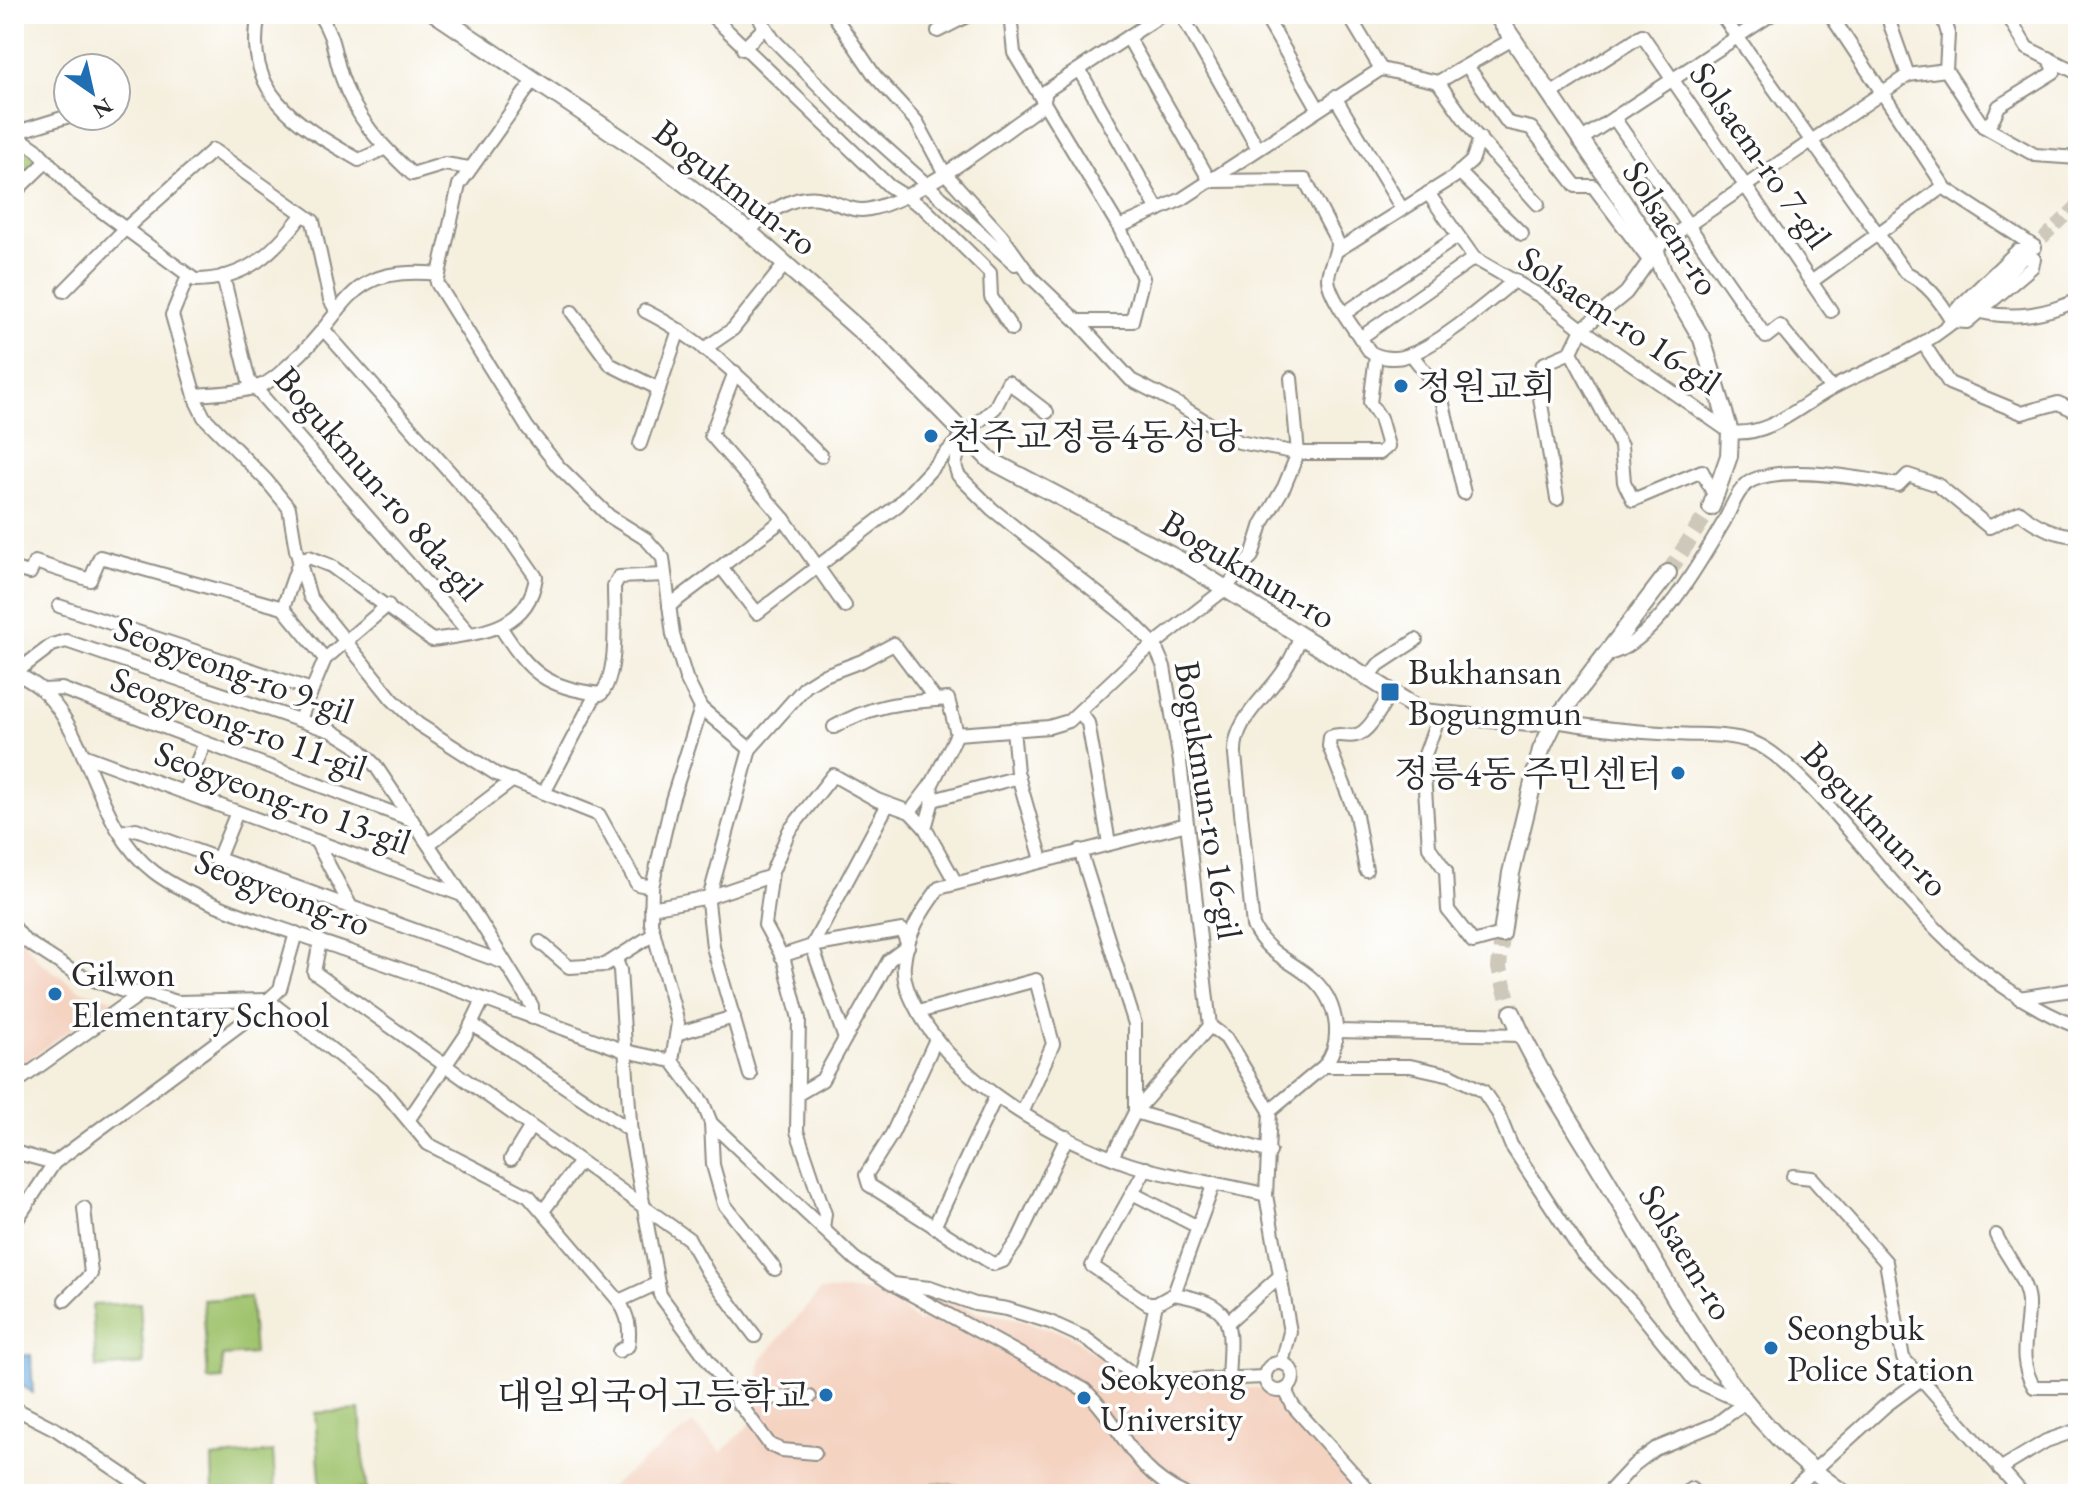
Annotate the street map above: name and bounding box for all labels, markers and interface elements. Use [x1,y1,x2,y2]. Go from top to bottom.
north arrow [52,52,132,132]
street label: Solsaem-ro 7-gil [1679,52,1843,258]
text: N [87,91,118,125]
street label: Bogukmun-ro [644,108,828,266]
street label: Solsaem-ro [1612,152,1732,304]
street label: Solsaem-ro 16-gil [1509,235,1731,405]
street label: Bogukmun-ro 8da-gil [264,356,494,610]
place label: 정원교회 [1417,363,1556,410]
marker: 정원교회 [1392,377,1410,395]
place label: 천주교정릉4동성당 [947,413,1243,460]
marker: 천주교정릉4동성당 [922,427,940,445]
street label: Bogukmun-ro [1153,498,1345,640]
street label: Seogyeong-ro 9-gil [108,604,360,734]
place label: Bukhansan Bogungmun [1408,648,1582,736]
street label: Seogyeong-ro 11-gil [104,655,374,791]
street label: Bogukmun-ro 16-gil [1164,658,1254,942]
marker: Bukhansan Bogungmun [1379,681,1401,703]
street label: Seogyeong-ro 13-gil [148,729,418,865]
street label: Bogukmun-ro [1792,731,1960,907]
place label: 정릉4동 주민센터 [1394,750,1662,797]
marker: 정릉4동 주민센터 [1669,764,1687,782]
street label: Seogyeong-ro [188,837,378,947]
place label: Gilwon Elementary School [71,950,329,1038]
marker: Gilwon Elementary School [46,985,64,1003]
street label: Solsaem-ro [1628,1175,1746,1329]
place label: Seongbuk Police Station [1787,1304,1974,1392]
marker: Seongbuk Police Station [1762,1339,1780,1357]
place label: Seokyeong University [1100,1354,1246,1442]
place label: 대일외국어고등학교 [497,1372,810,1419]
marker: 대일외국어고등학교 [817,1386,835,1404]
marker: Seokyeong University [1075,1389,1093,1407]

